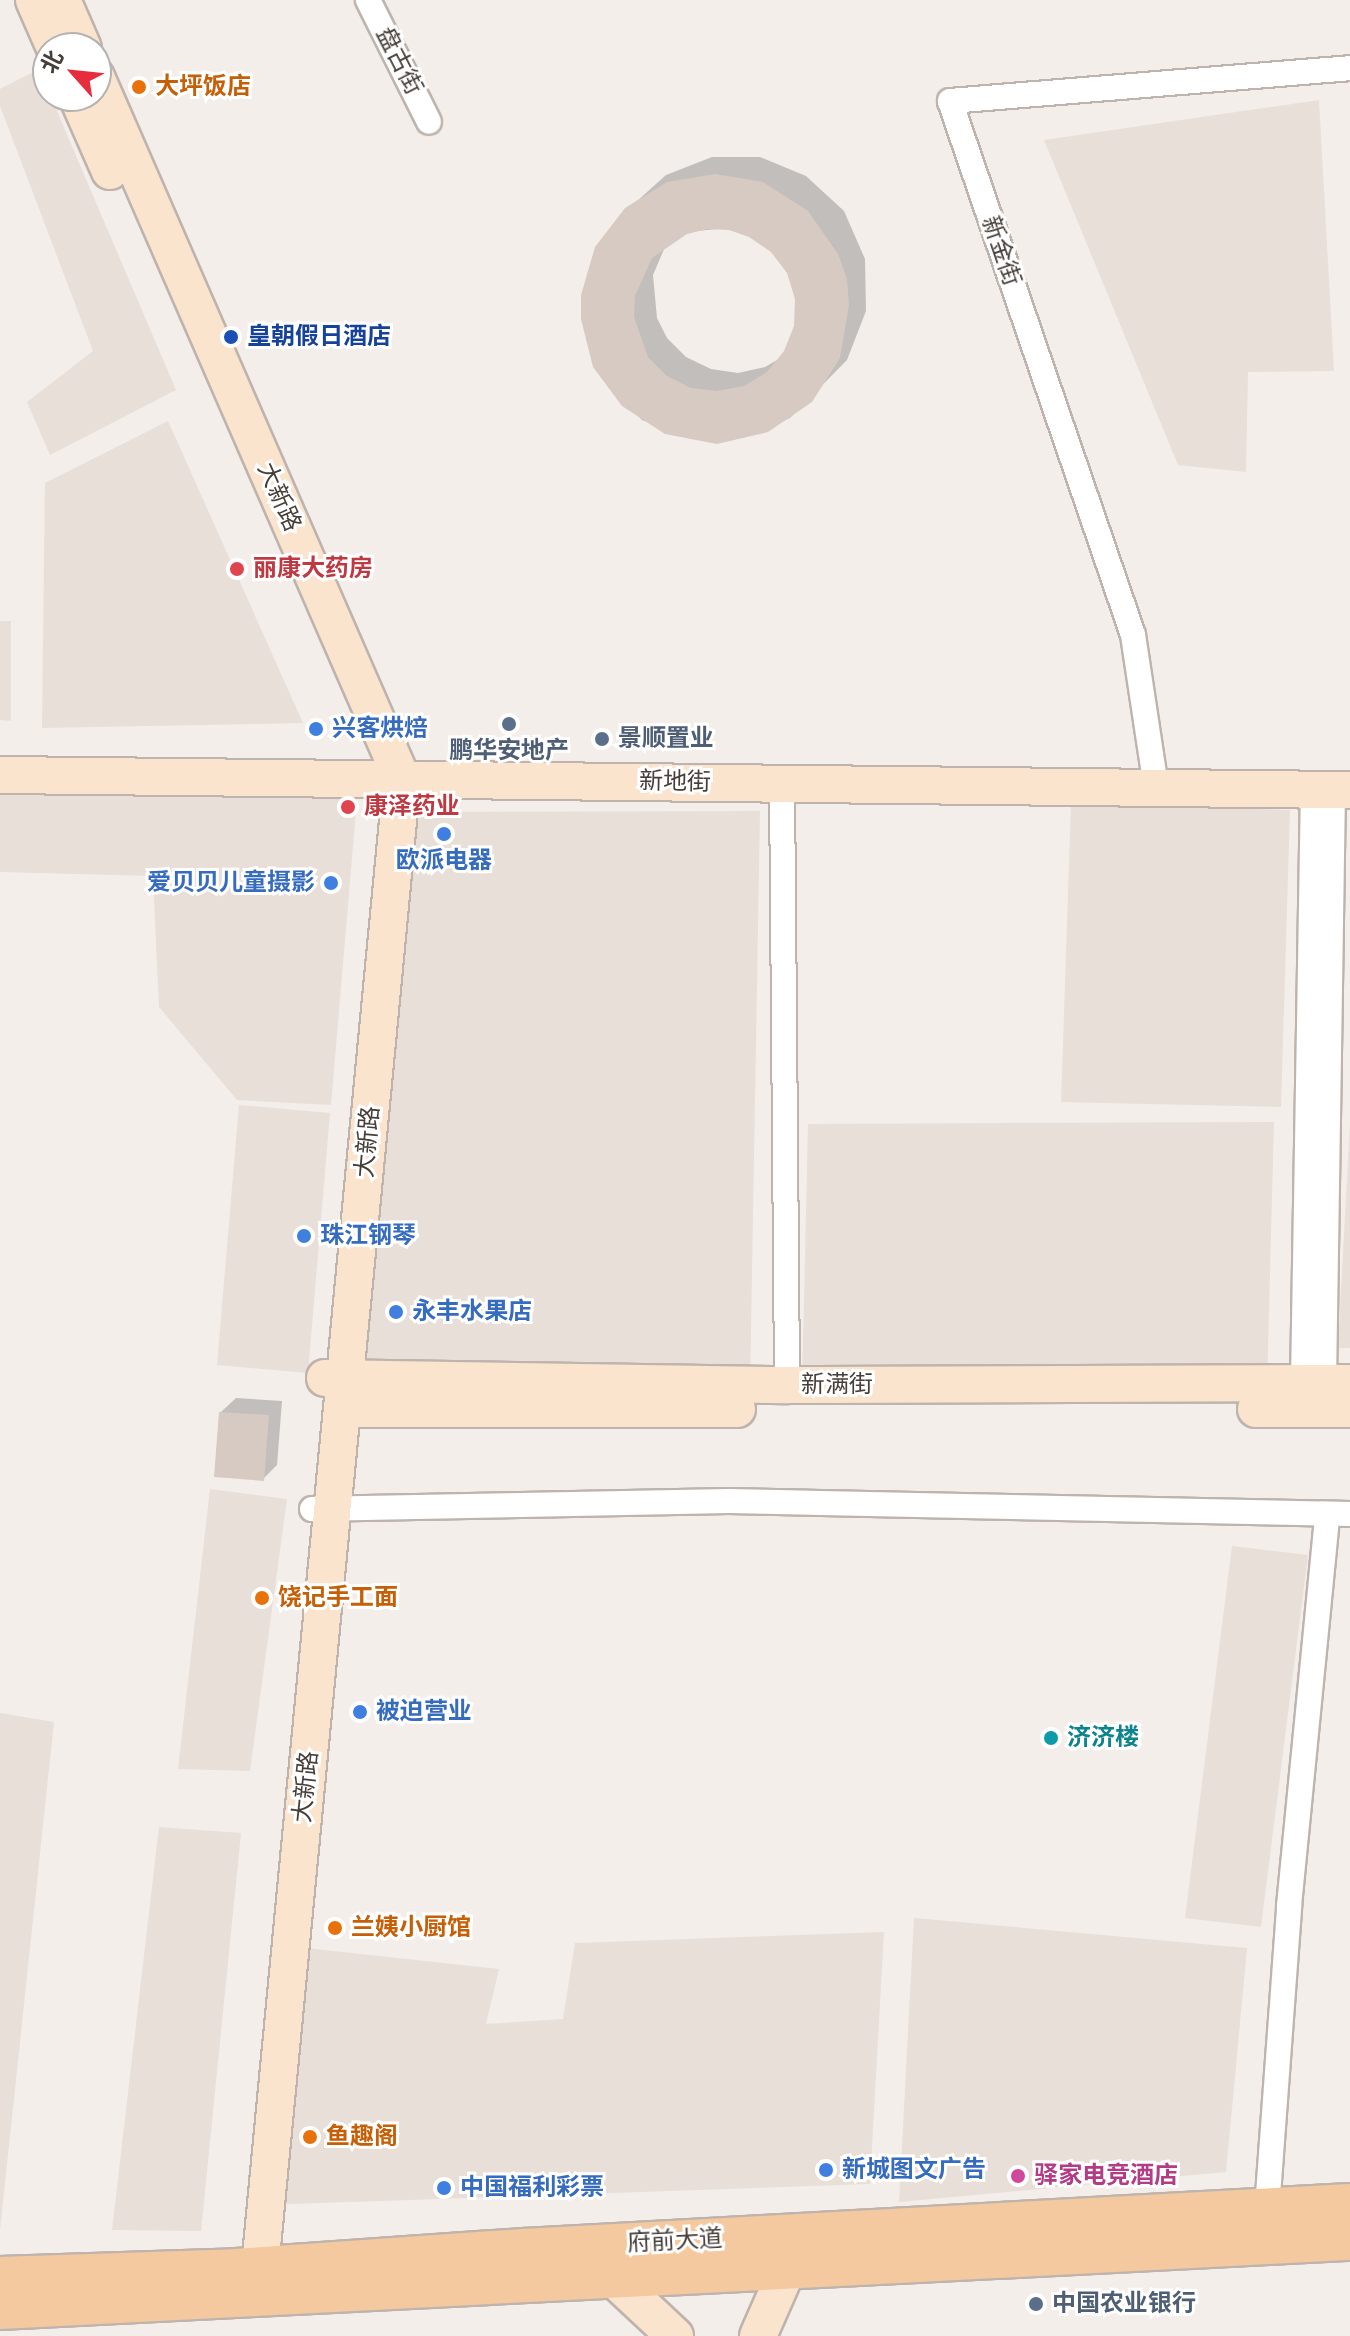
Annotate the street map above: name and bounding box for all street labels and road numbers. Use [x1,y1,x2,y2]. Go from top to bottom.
street label: 盘古街 [370,22,428,100]
street label: 新金街 [976,212,1026,290]
street label: 大新路 [251,458,307,536]
street label: 新地街 [639,767,711,797]
street label: 大新路 [351,1105,385,1179]
street label: 新满街 [801,1371,873,1399]
street label: 大新路 [288,1750,324,1824]
street label: 府前大道 [626,2224,724,2258]

